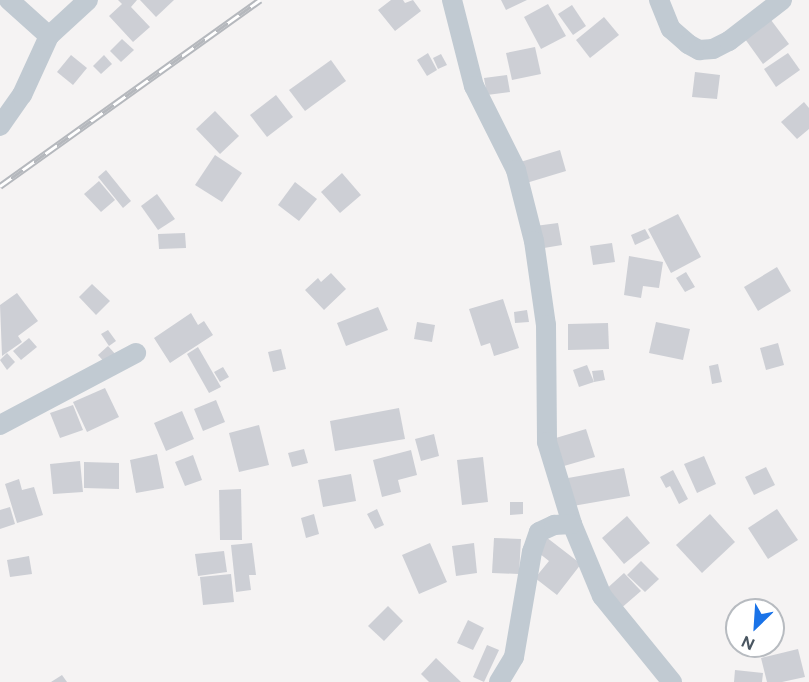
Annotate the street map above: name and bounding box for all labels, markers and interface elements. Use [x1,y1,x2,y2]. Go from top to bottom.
north arrow [725,598,785,658]
text: N [738,632,758,654]

